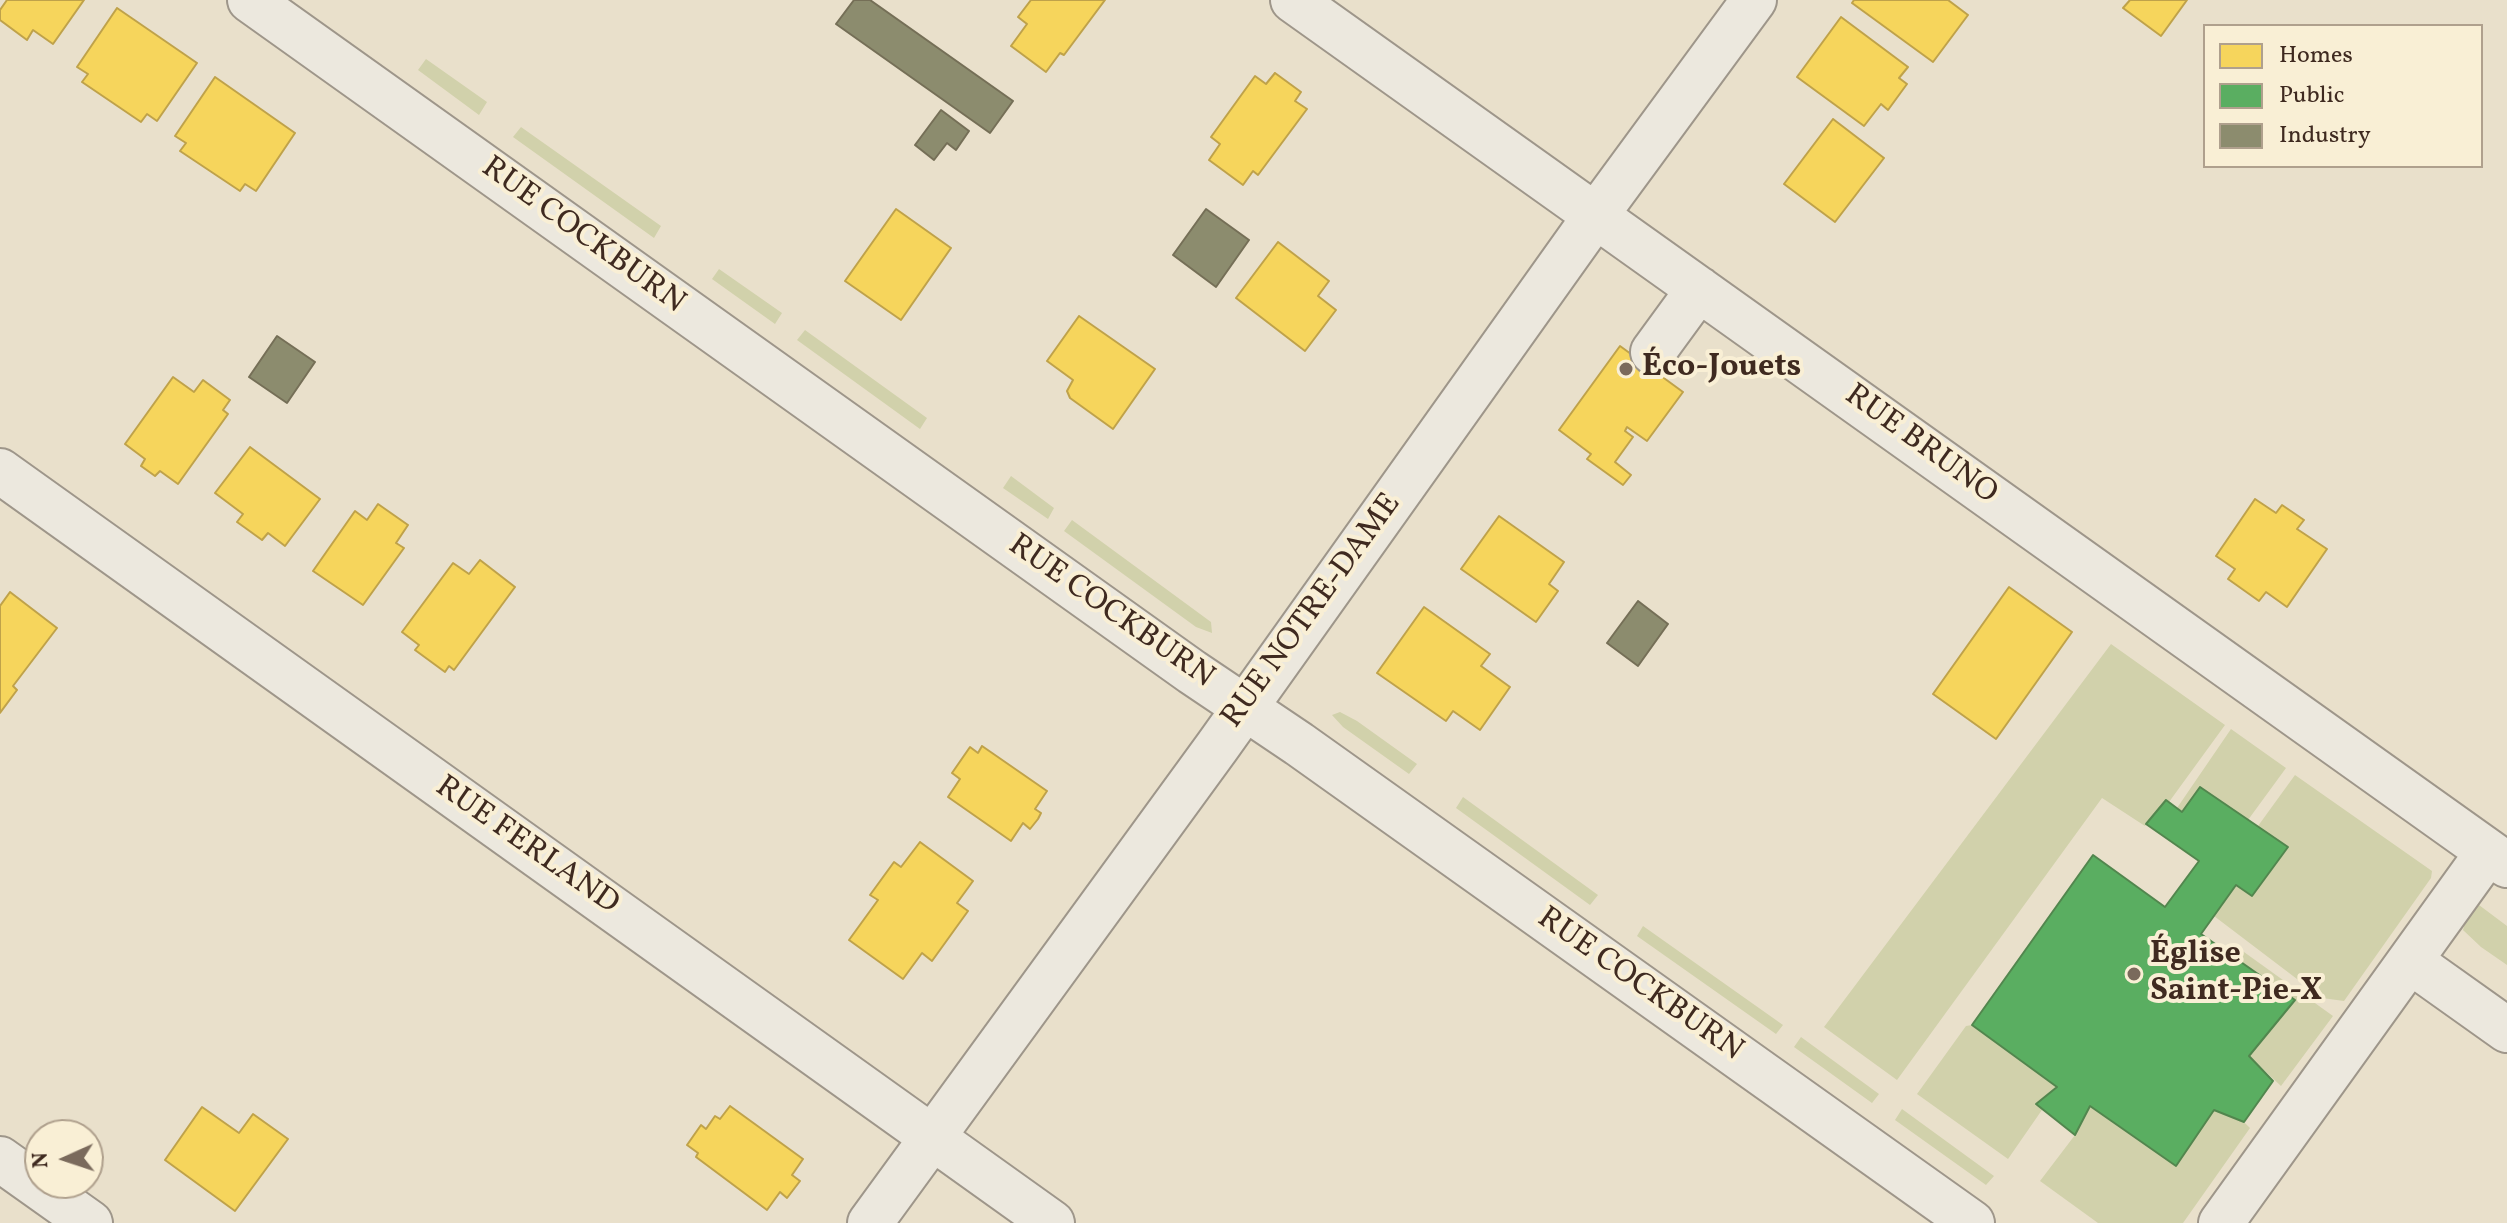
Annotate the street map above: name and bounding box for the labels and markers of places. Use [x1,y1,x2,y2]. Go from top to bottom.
place label: Éco-Jouets [1642,350,1801,388]
marker: Éco-Jouets [1617,360,1635,378]
place label: Église Saint-Pie-X [2150,937,2322,1012]
marker: Église Saint-Pie-X [2125,965,2143,983]

